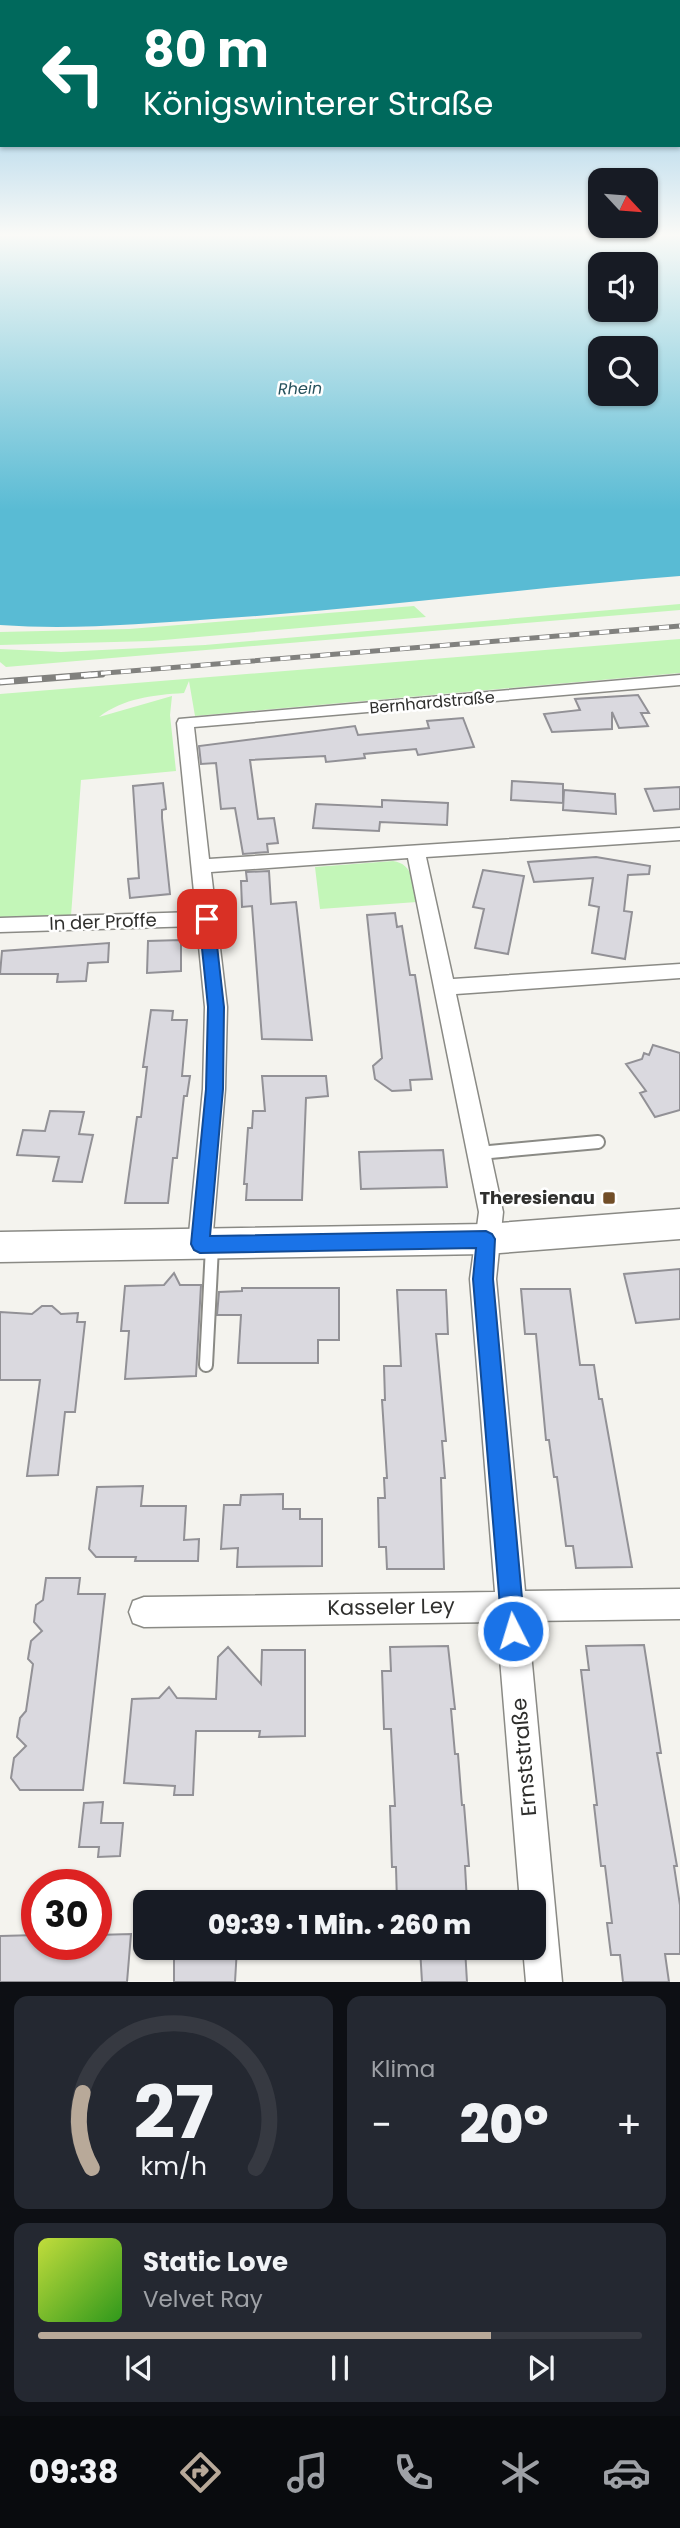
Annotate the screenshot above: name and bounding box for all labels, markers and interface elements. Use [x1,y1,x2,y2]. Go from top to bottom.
text: 80 m [143,16,269,84]
icon: left [28,28,119,119]
text: Königswinterer Straße [143,81,493,126]
north arrow [588,168,658,238]
map controls [588,168,658,406]
button: sound [588,252,658,322]
button: search [588,336,658,406]
water label: Rhein [278,377,322,400]
street label: Bernhardstraße [368,686,496,719]
pin [177,889,237,949]
icon: arrive [188,900,226,938]
street label: In der Proffe [49,907,157,936]
place label: Theresienau [479,1185,595,1210]
marker: Theresienau [601,1190,617,1206]
street label: Kasseler Ley [327,1591,455,1622]
position arrow [476,1594,550,1668]
street label: Ernststraße [504,1697,543,1817]
speed limit sign: 30 [21,1869,112,1960]
text: 09:39 · 1 Min. · 260 m [208,1907,471,1943]
text: Klima [371,2053,435,2085]
text: 27 [133,2063,214,2164]
text: 20° [460,2088,548,2161]
text: − [371,2098,392,2151]
text: + [616,2098,642,2151]
text: km/h [140,2149,207,2184]
text: Static Love [143,2244,288,2280]
text: Velvet Ray [143,2283,263,2315]
icon: previous [120,2349,158,2387]
icon: pause [321,2349,359,2387]
icon: next [522,2349,560,2387]
icon: directions [176,2448,225,2497]
icon: music [283,2448,332,2497]
icon: phone [389,2448,438,2497]
icon: climate [496,2448,545,2497]
icon: car [602,2448,651,2497]
text: 09:38 [29,2449,119,2494]

